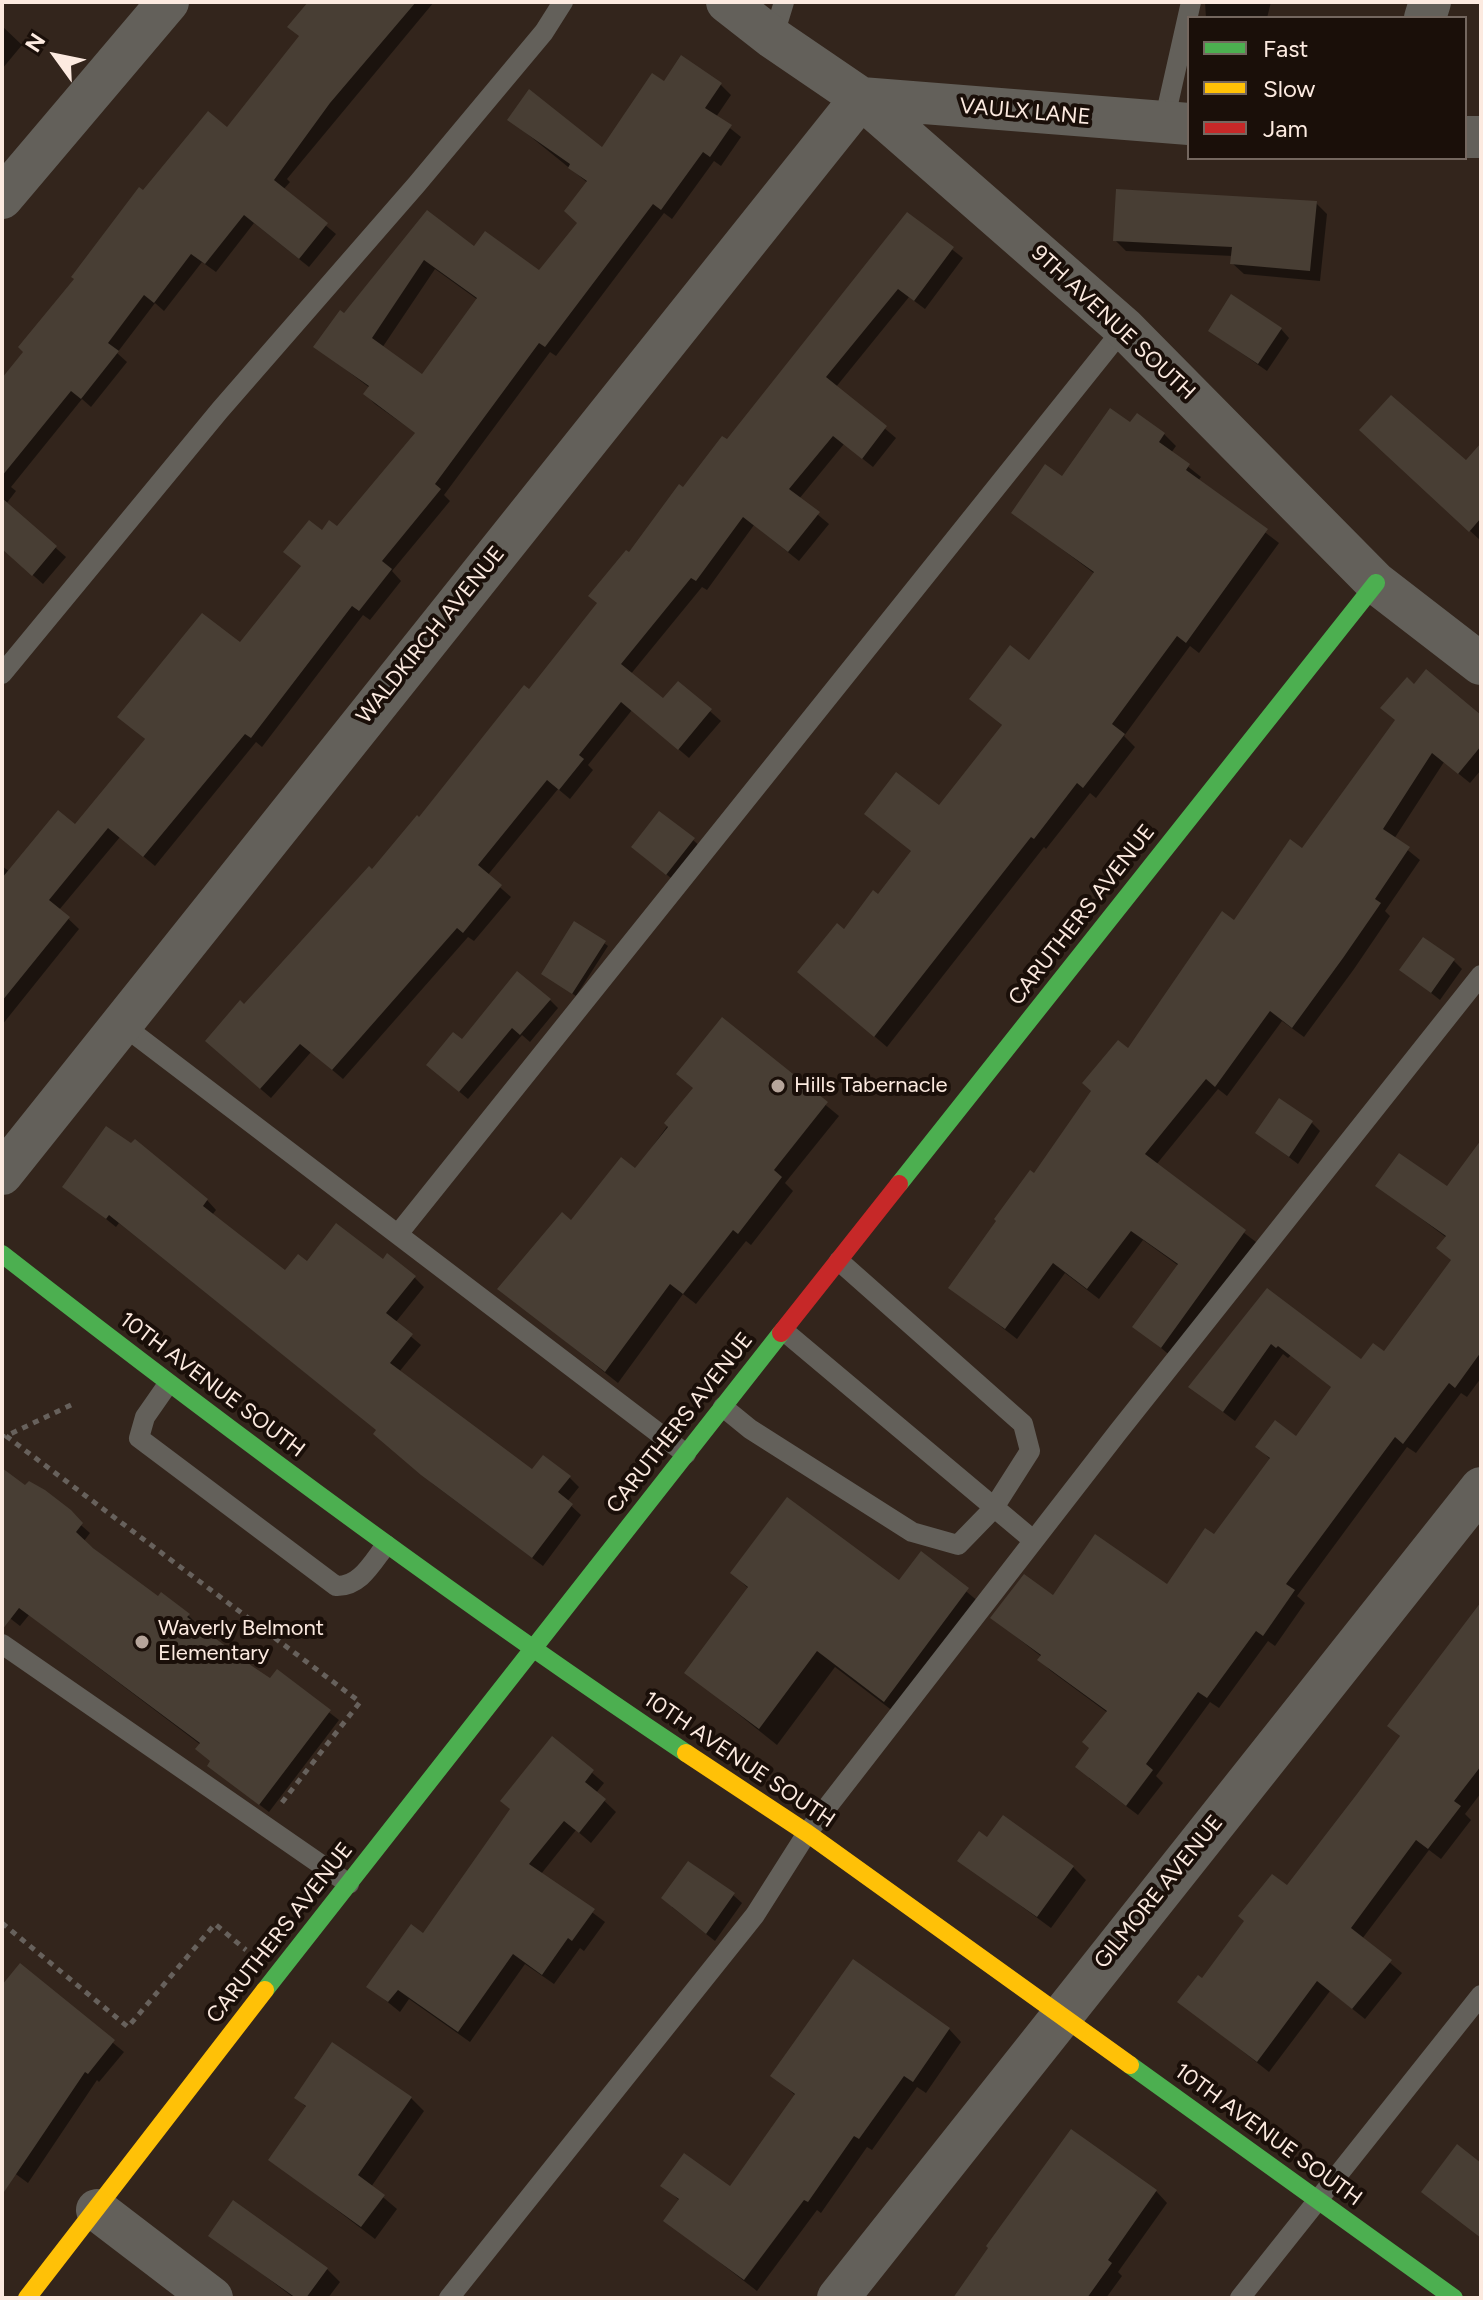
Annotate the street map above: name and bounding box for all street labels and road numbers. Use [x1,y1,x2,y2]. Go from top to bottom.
street label: VAULX LANE [958,93,1092,131]
street label: 9TH AVENUE SOUTH [1026,240,1200,406]
street label: WALDKIRCH AVENUE [351,541,511,729]
street label: CARUTHERS AVENUE [1003,819,1161,1011]
street label: 10TH AVENUE SOUTH [114,1307,310,1463]
street label: CARUTHERS AVENUE [601,1327,759,1519]
street label: 10TH AVENUE SOUTH [638,1686,840,1834]
street label: GILMORE AVENUE [1089,1810,1229,1974]
street label: CARUTHERS AVENUE [201,1837,359,2029]
street label: 10TH AVENUE SOUTH [1169,2058,1367,2212]

